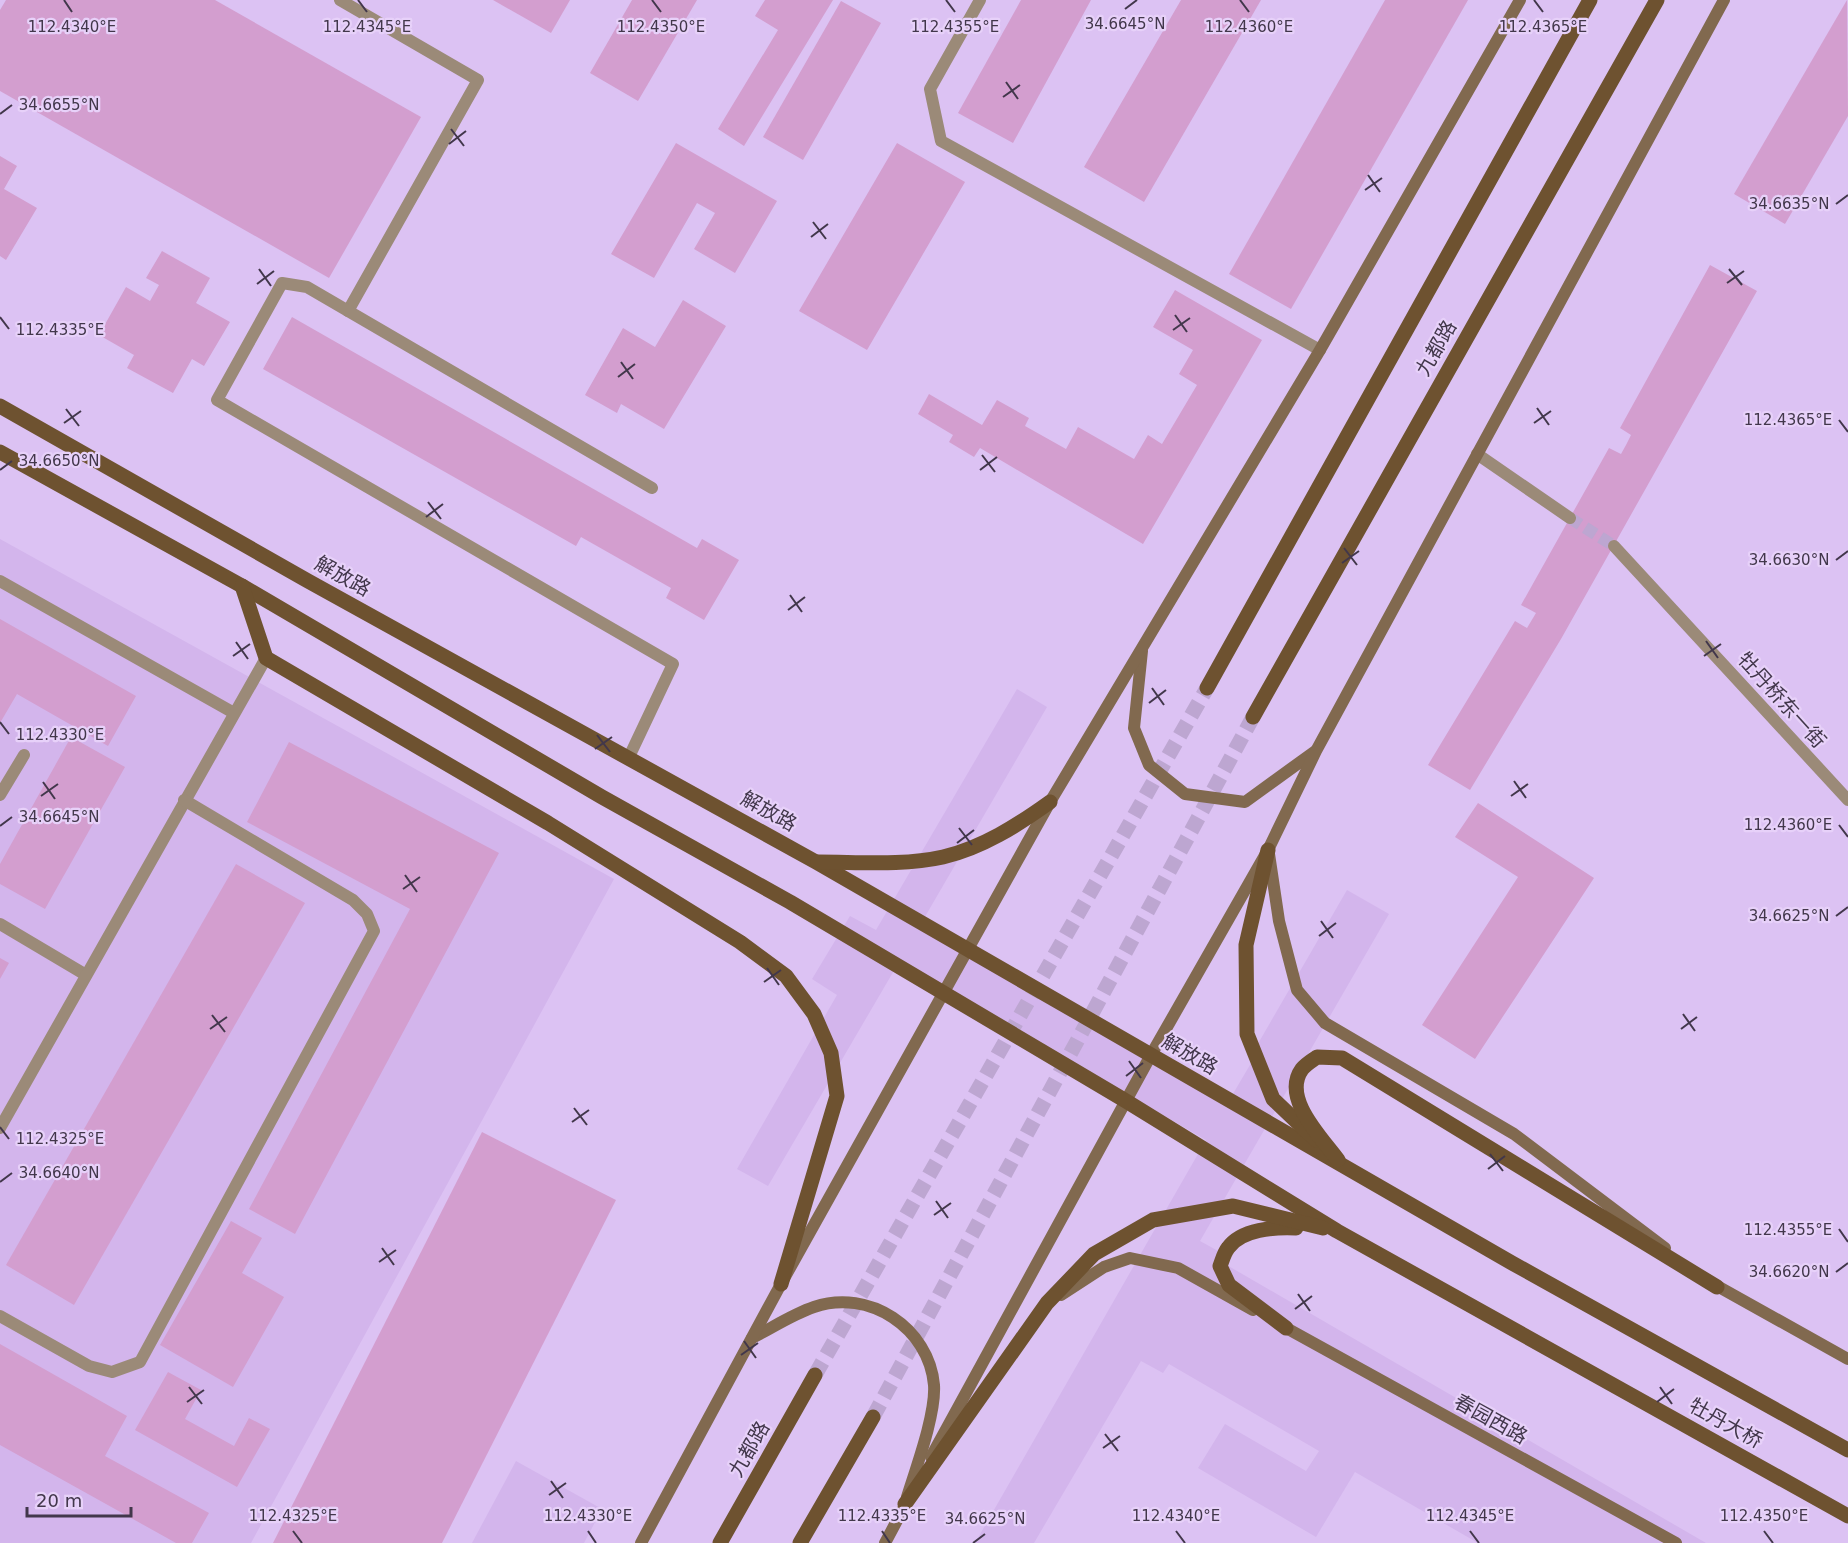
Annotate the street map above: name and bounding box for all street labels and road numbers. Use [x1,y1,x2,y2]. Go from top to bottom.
street label: 九都路 [1411,316,1461,380]
street label: 解放路 [311,551,375,601]
street label: 牡丹桥东一街 [1733,647,1831,753]
street label: 解放路 [737,786,801,836]
street label: 解放路 [1158,1029,1222,1079]
street label: 春园西路 [1450,1389,1532,1449]
street label: 牡丹大桥 [1685,1393,1767,1453]
street label: 九都路 [724,1417,774,1481]

